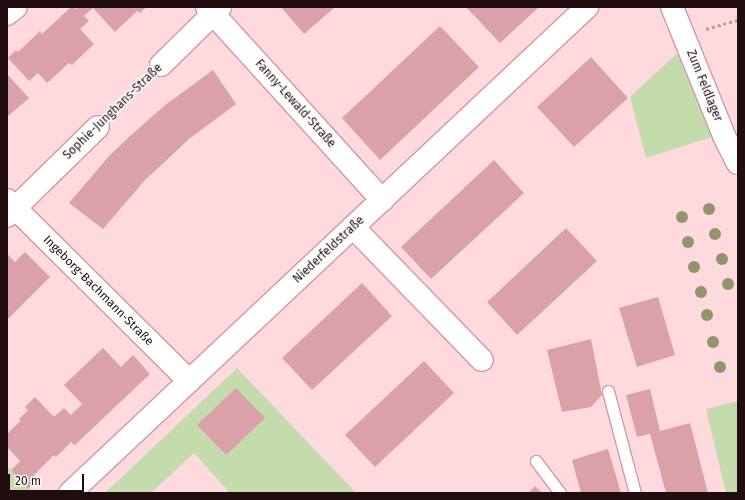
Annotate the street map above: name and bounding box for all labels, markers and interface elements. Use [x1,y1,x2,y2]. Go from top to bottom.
street label: Zum Feldlager [683,48,725,124]
street label: Fanny-Lewald-Straße [252,57,338,151]
street label: Sophie-Junghans-Straße [61,61,165,163]
street label: Niederfeldstraße [290,213,368,287]
street label: Ingeborg-Bachmann-Straße [40,233,156,349]
scale bar [10,466,86,492]
text: 20 m [15,474,41,488]

